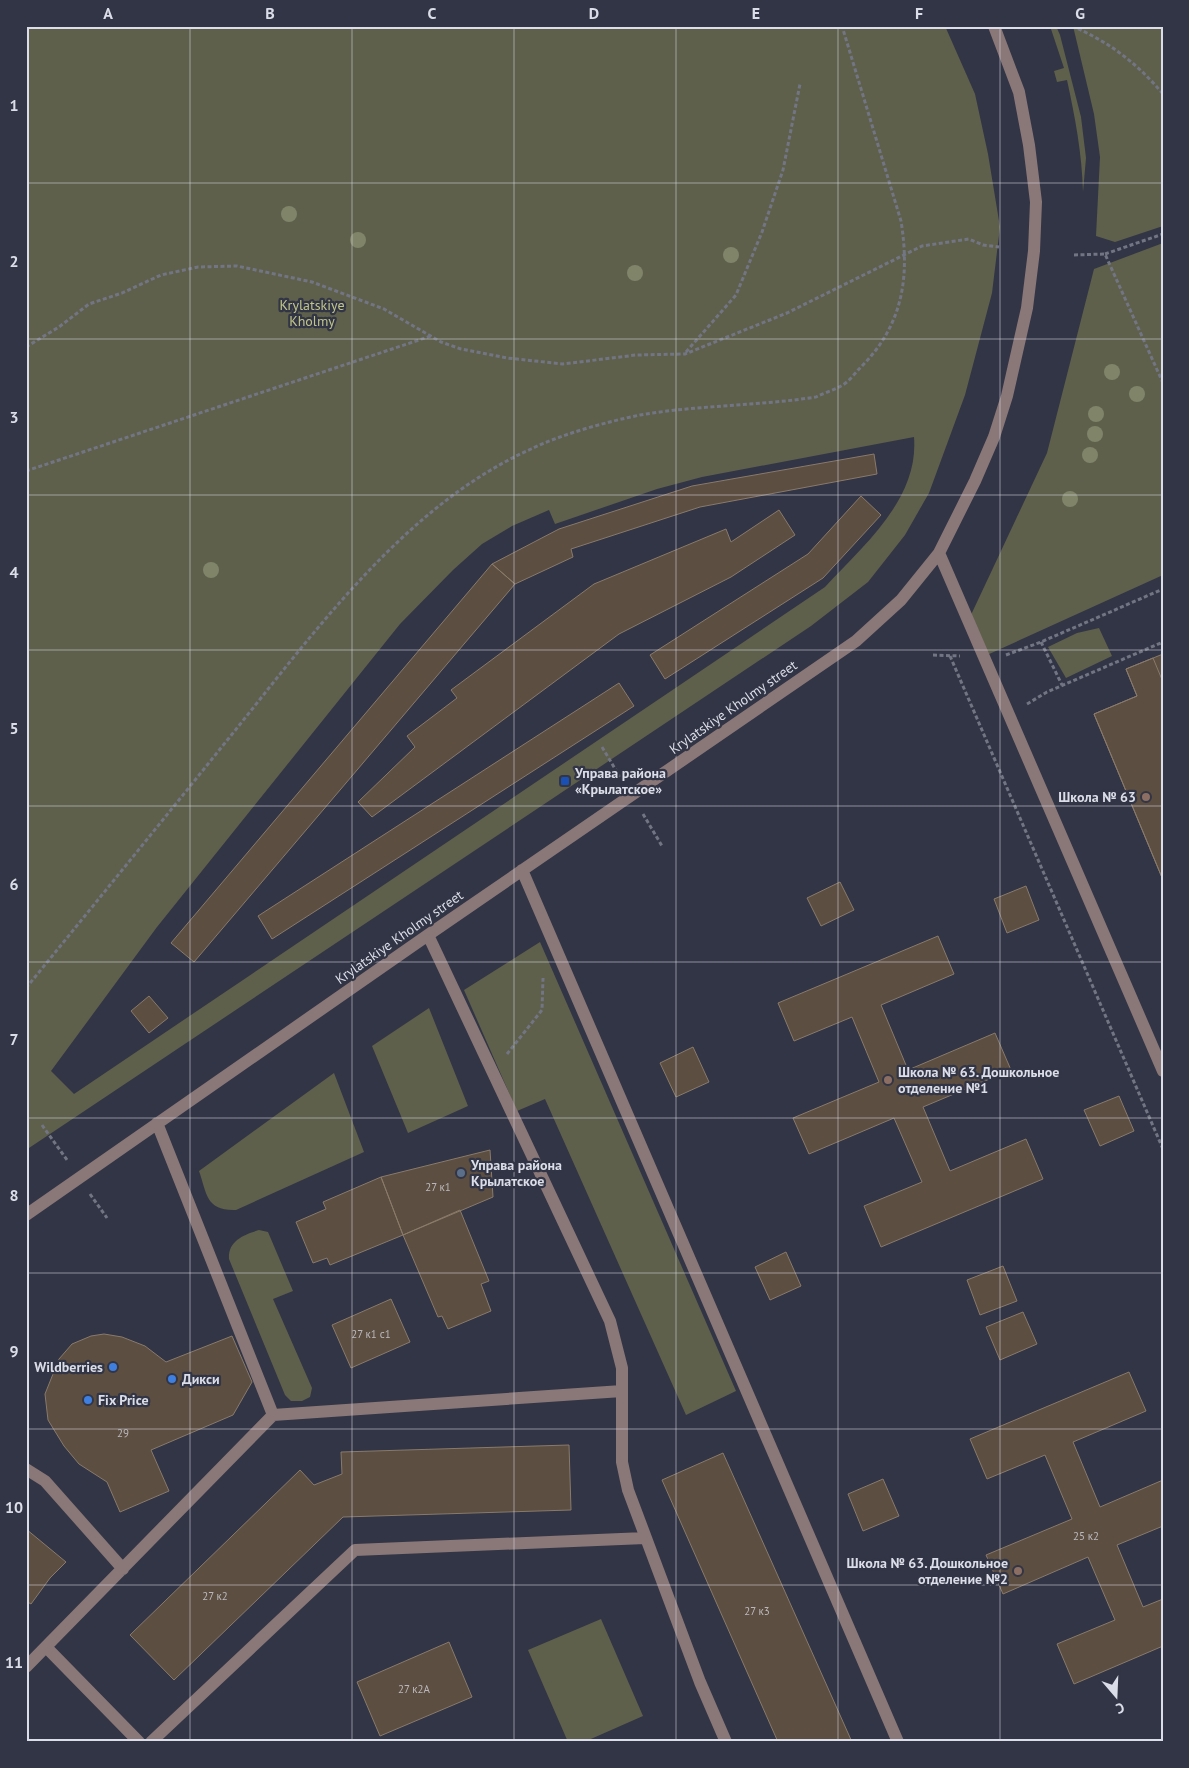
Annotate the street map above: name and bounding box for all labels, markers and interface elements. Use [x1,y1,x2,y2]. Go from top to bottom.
text: A [103,3,113,23]
text: B [265,3,275,23]
text: C [428,3,437,23]
text: D [589,3,599,23]
text: E [752,3,760,23]
text: F [915,3,923,23]
text: G [1075,3,1085,23]
text: 1 [9,95,19,115]
text: 2 [9,251,19,271]
park label: Krylatskiye Kholmy [279,296,345,330]
text: 3 [9,407,19,427]
text: 4 [9,562,19,582]
street label: Krylatskiye Kholmy street [666,656,801,758]
text: 5 [9,718,19,738]
place label: Управа района «Крылатское» [574,764,666,798]
marker: Управа района «Крылатское» [559,775,571,787]
place label: Школа № 63 [1058,788,1136,806]
marker: Школа № 63 [1140,791,1152,803]
text: 6 [9,874,19,894]
street label: Krylatskiye Kholmy street [332,886,467,988]
text: 7 [9,1029,19,1049]
place label: Школа № 63. Дошкольное отделение №1 [898,1063,1059,1097]
marker: Школа № 63. Дошкольное отделение №1 [882,1074,894,1086]
place label: Управа района Крылатское [470,1156,562,1190]
marker: Управа района Крылатское [455,1167,467,1179]
house number: 27 к1 [425,1180,451,1194]
text: 8 [9,1185,19,1205]
house number: 27 к1 с1 [351,1327,391,1341]
text: 9 [9,1341,19,1361]
place label: Wildberries [34,1358,103,1376]
marker: Wildberries [107,1361,119,1373]
place label: Дикси [182,1370,220,1388]
marker: Дикси [166,1373,178,1385]
place label: Fix Price [98,1391,149,1409]
marker: Fix Price [82,1394,94,1406]
house number: 29 [117,1426,129,1440]
text: 10 [5,1497,23,1517]
house number: 25 к2 [1073,1529,1099,1543]
place label: Школа № 63. Дошкольное отделение №2 [847,1554,1008,1588]
marker: Школа № 63. Дошкольное отделение №2 [1012,1565,1024,1577]
house number: 27 к2 [202,1589,228,1603]
house number: 27 к3 [744,1604,770,1618]
text: 11 [5,1652,23,1672]
north arrow [1092,1670,1142,1720]
house number: 27 к2А [398,1682,431,1696]
text: С [1113,1699,1127,1718]

